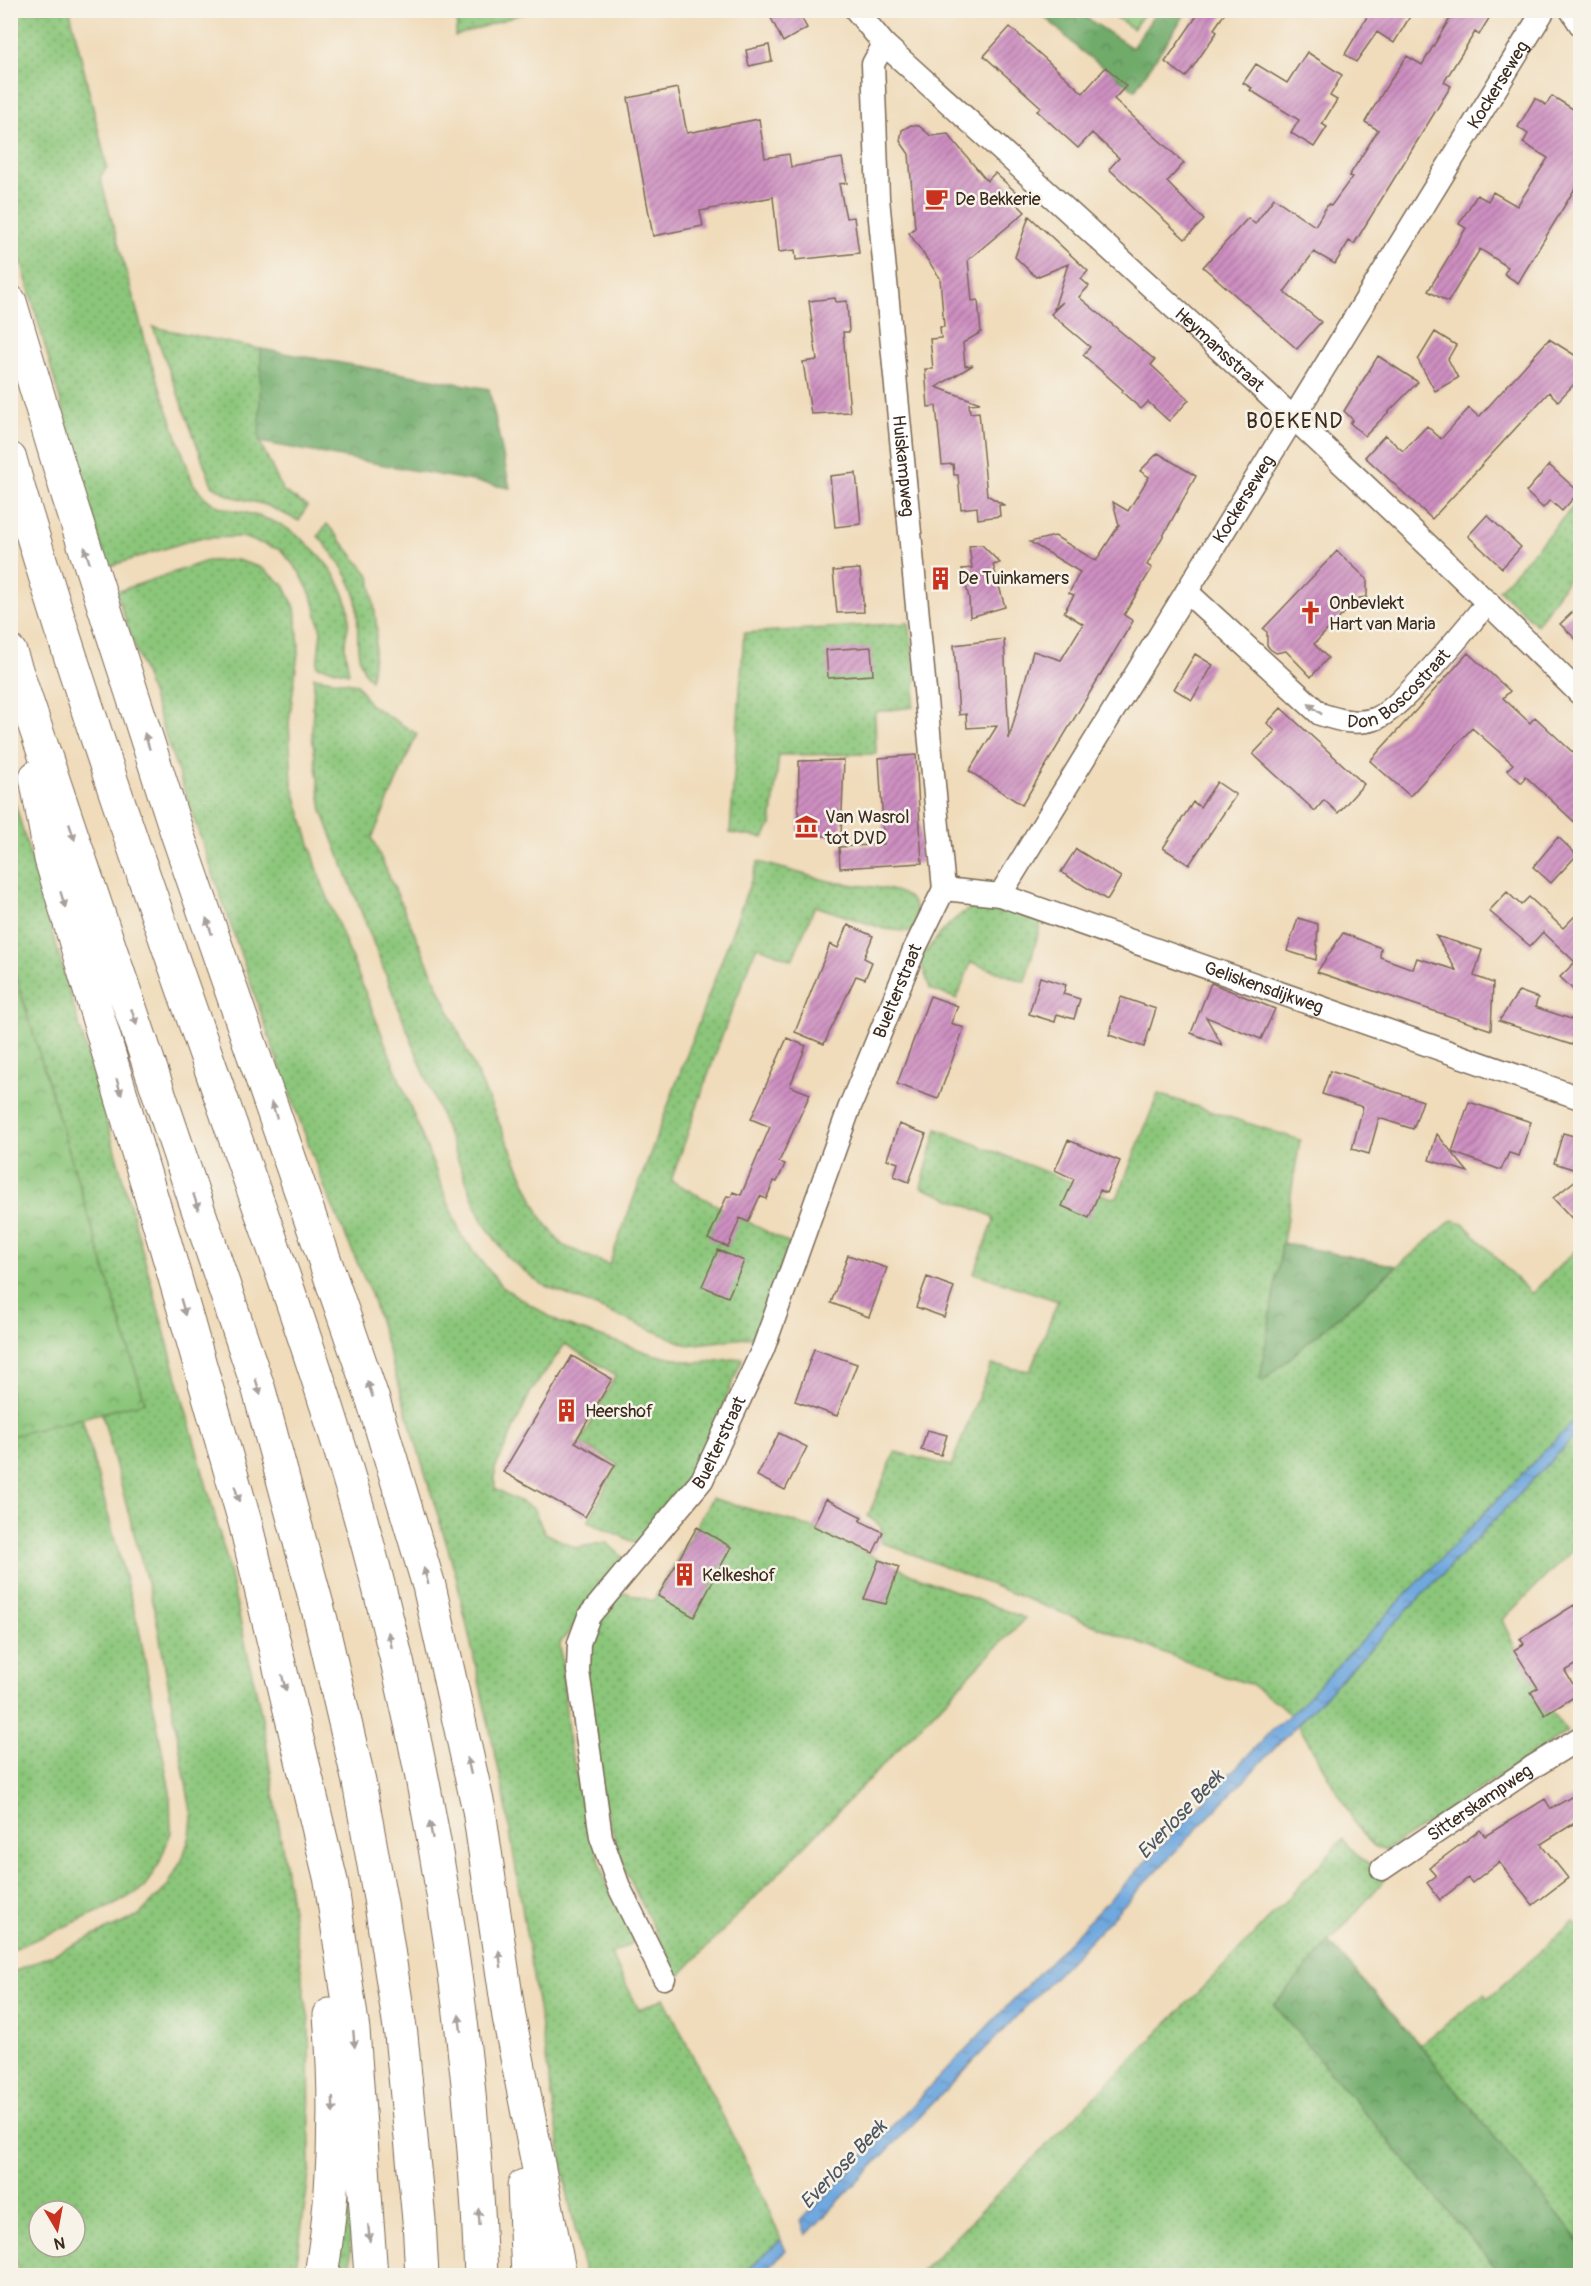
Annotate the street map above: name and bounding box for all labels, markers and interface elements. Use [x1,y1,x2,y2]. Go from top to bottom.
street label: Kockerseweg [1463,37,1534,134]
cafe icon: De Bekkerie [924,186,950,212]
place label: De Bekkerie [955,188,1041,211]
street label: Heymansstraat [1170,303,1270,398]
district label: BOEKEND [1246,408,1344,435]
street label: Huiskampweg [887,414,919,518]
street label: Kockerseweg [1208,451,1280,548]
one-way arrow [82,546,92,564]
building icon: De Tuinkamers [927,565,953,591]
place label: De Tuinkamers [958,567,1069,590]
place label: Onbevlekt Hart van Maria [1329,592,1436,636]
church icon: Onbevlekt Hart van Maria [1298,600,1324,626]
street label: Don Boscostraat [1346,644,1456,734]
one-way arrow [1307,703,1323,715]
one-way arrow [142,732,151,750]
place label: Van Wasrol tot DVD [824,806,910,850]
museum icon: Van Wasrol tot DVD [794,814,820,840]
one-way arrow [68,824,78,842]
one-way arrow [59,891,68,909]
one-way arrow [204,917,214,935]
street label: Buelterstraat [868,939,928,1042]
street label: Geliskensdijkweg [1201,956,1327,1019]
one-way arrow [130,1008,140,1026]
one-way arrow [115,1078,124,1096]
one-way arrow [268,1101,278,1119]
one-way arrow [192,1193,201,1211]
one-way arrow [179,1298,188,1316]
one-way arrow [253,1378,263,1396]
one-way arrow [364,1380,374,1398]
street label: Buelterstraat [688,1392,752,1495]
building icon: Heershof [554,1398,580,1424]
place label: Heershof [585,1400,654,1423]
one-way arrow [232,1485,242,1503]
building icon: Kelkeshof [671,1562,697,1588]
place label: Kelkeshof [702,1564,777,1587]
one-way arrow [421,1567,430,1585]
one-way arrow [385,1630,395,1649]
one-way arrow [279,1674,289,1693]
one-way arrow [463,1757,473,1776]
street label: Sitterskampweg [1423,1759,1537,1847]
water label: Everlose Beek [1132,1763,1230,1864]
one-way arrow [426,1820,435,1839]
one-way arrow [496,1949,505,1968]
one-way arrow [455,2013,464,2032]
one-way arrow [349,2029,358,2048]
one-way arrow [328,2095,338,2114]
water label: Everlose Beek [795,2113,893,2214]
north arrow [27,2199,87,2259]
one-way arrow [474,2208,484,2227]
one-way arrow [364,2223,374,2242]
text: N [52,2232,66,2254]

